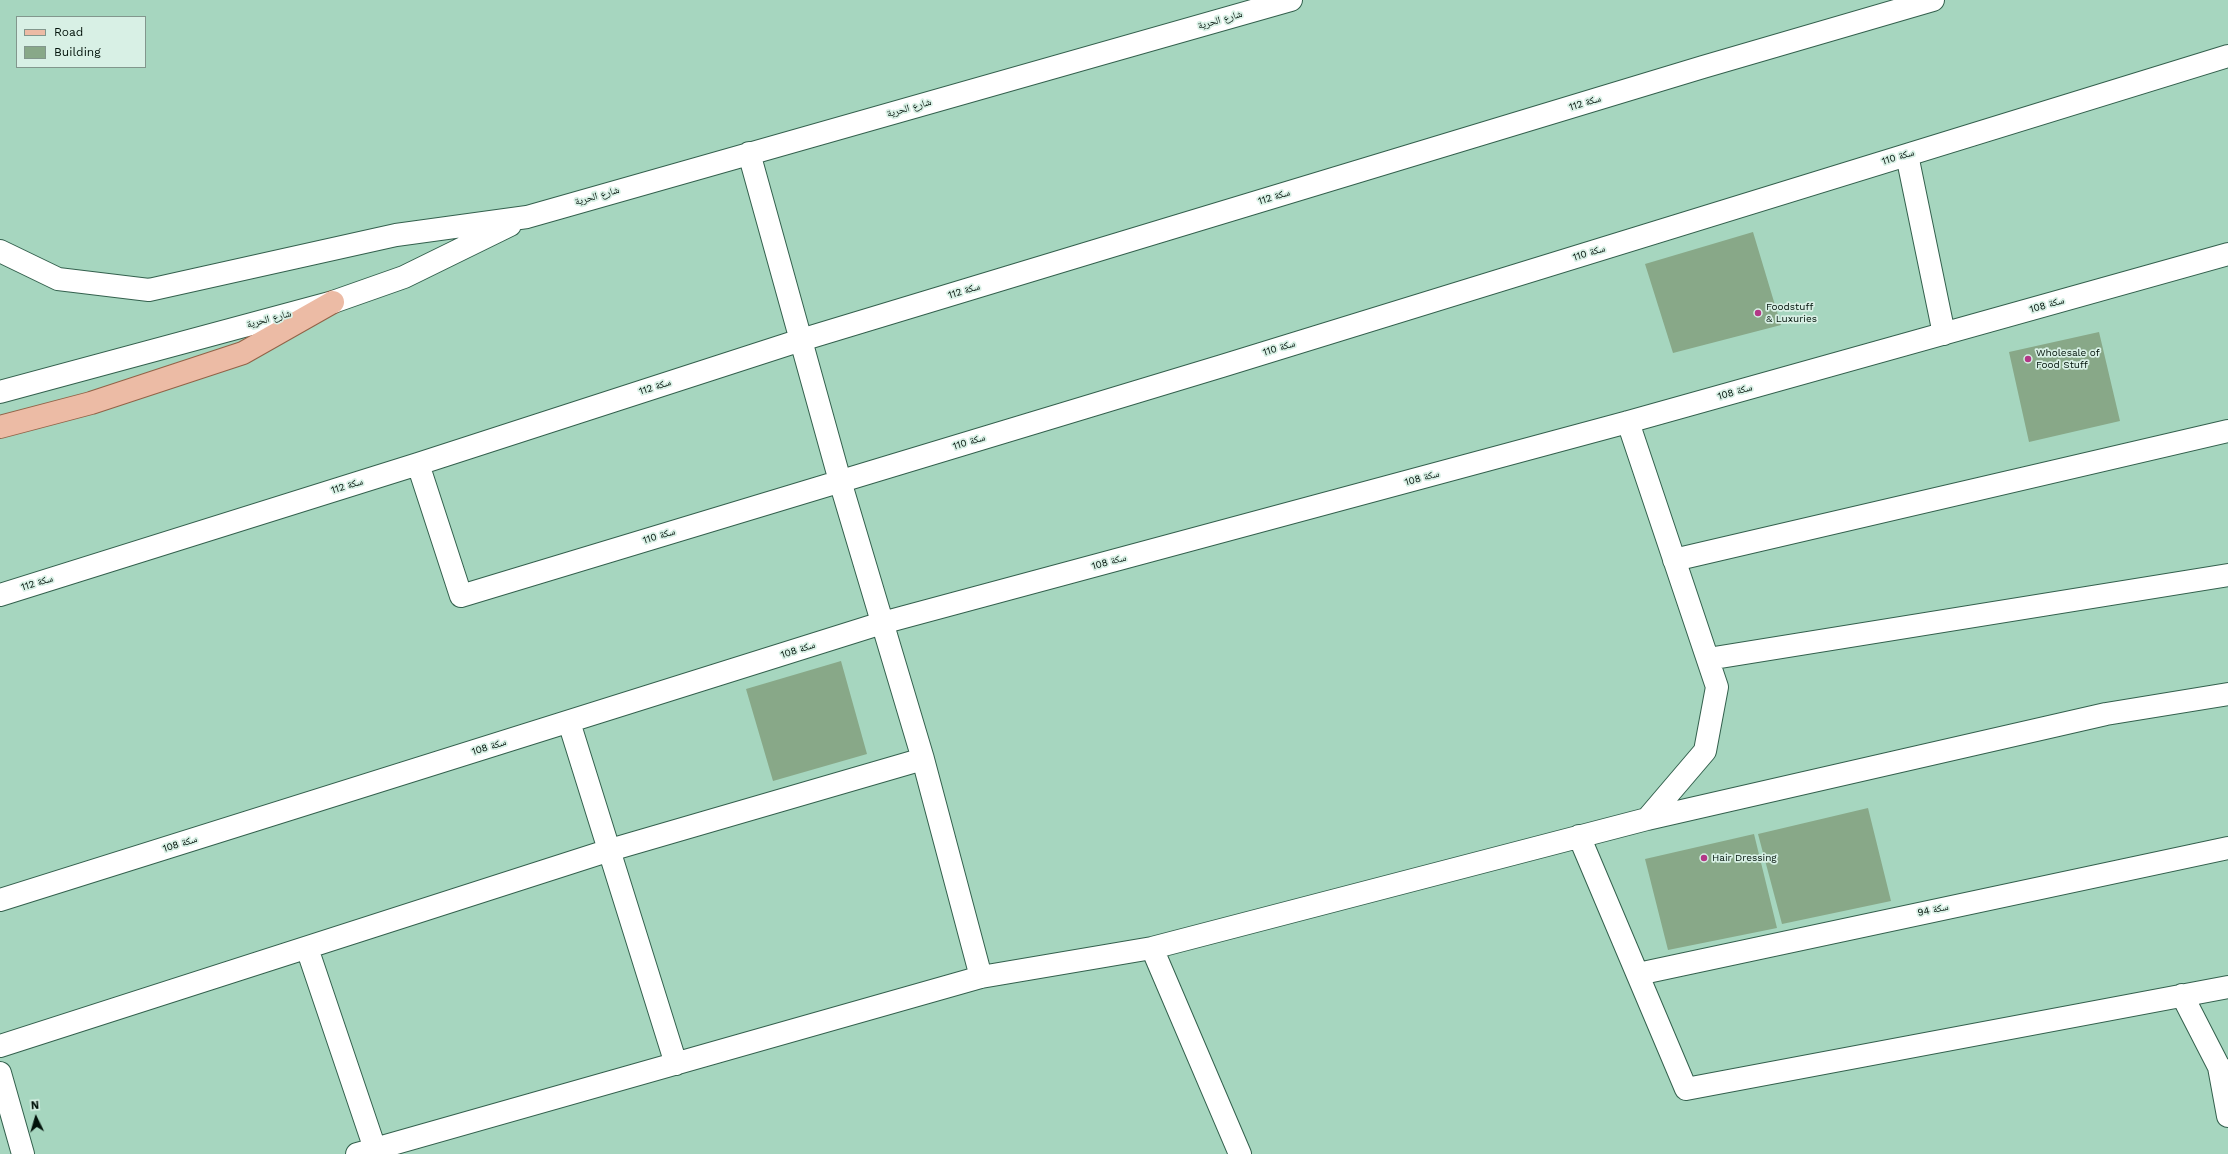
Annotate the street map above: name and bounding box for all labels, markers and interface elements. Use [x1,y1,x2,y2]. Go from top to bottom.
street label: شارع الحرية [1196,8,1244,32]
legend [16,16,146,68]
text: Road [54,25,83,39]
text: Building [54,45,101,59]
street label: سكة 112 [1568,92,1602,114]
street label: شارع الحرية [885,96,933,120]
street label: سكة 110 [1880,146,1916,168]
street label: شارع الحرية [573,184,621,208]
street label: سكة 112 [1257,186,1291,208]
street label: سكة 110 [1571,242,1607,264]
street label: سكة 112 [947,280,981,302]
street label: سكة 108 [2028,294,2066,316]
place label: Foodstuff & Luxuries [1766,301,1817,324]
street label: شارع الحرية [245,307,293,331]
marker: Foodstuff & Luxuries [1753,308,1763,318]
street label: سكة 110 [1261,337,1297,359]
place label: Wholesale of Food Stuff [2036,347,2100,370]
marker: Wholesale of Food Stuff [2023,354,2033,364]
street label: سكة 112 [638,376,672,398]
street label: سكة 108 [1716,381,1754,403]
street label: سكة 110 [951,431,987,453]
street label: سكة 108 [1403,468,1441,488]
street label: سكة 112 [330,475,364,497]
street label: سكة 110 [641,525,677,547]
street label: سكة 108 [1090,552,1128,572]
street label: سكة 112 [20,572,54,594]
street label: سكة 108 [779,639,817,661]
street label: سكة 108 [470,736,508,758]
street label: سكة 108 [161,833,199,855]
place label: Hair Dressing [1712,852,1777,864]
marker: Hair Dressing [1699,853,1709,863]
street label: سكة 94 [1916,901,1950,919]
north arrow [16,1098,56,1138]
text: N [30,1099,40,1112]

